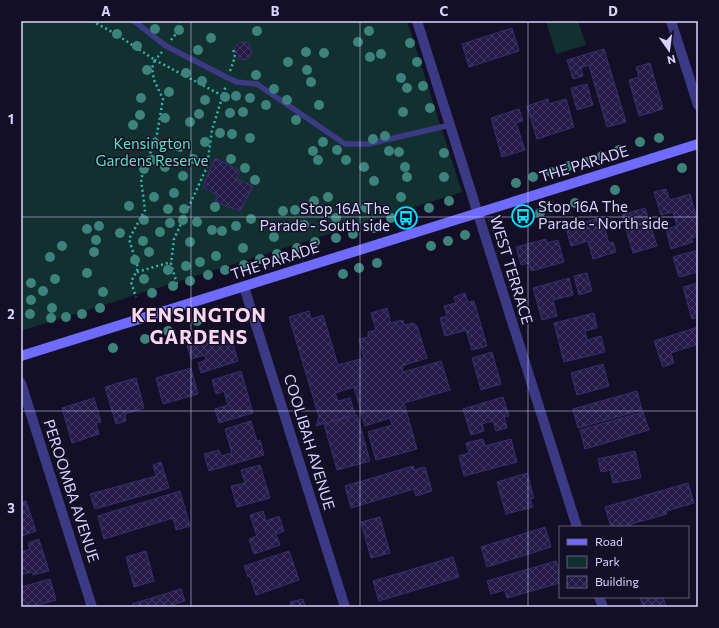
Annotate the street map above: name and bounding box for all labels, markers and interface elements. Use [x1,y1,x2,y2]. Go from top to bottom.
text: A [101,3,111,19]
text: B [271,3,280,19]
text: C [440,3,449,19]
text: D [608,3,618,19]
north arrow [649,30,689,70]
text: N [666,53,677,67]
text: 1 [8,111,14,127]
park label: Kensington Gardens Reserve [96,134,209,169]
street label: THE PARADE [537,141,630,185]
place label: Stop 16A The Parade - North side [538,197,669,232]
place label: Stop 16A The Parade - South side [259,199,390,234]
bus stop icon: Stop 16A The Parade - North side [510,203,536,229]
bus stop icon: Stop 16A The Parade - South side [393,205,419,231]
street label: WEST TERRACE [487,213,537,326]
street label: THE PARADE [228,237,321,283]
district label: KENSINGTON GARDENS [131,303,267,348]
text: 2 [7,306,15,322]
street label: COOLIBAH AVENUE [281,372,339,512]
street label: PEROOMBA AVENUE [40,417,104,565]
text: 3 [7,500,15,516]
legend [559,526,689,598]
text: Road [595,534,623,548]
text: Park [595,554,621,568]
text: Building [595,574,639,588]

